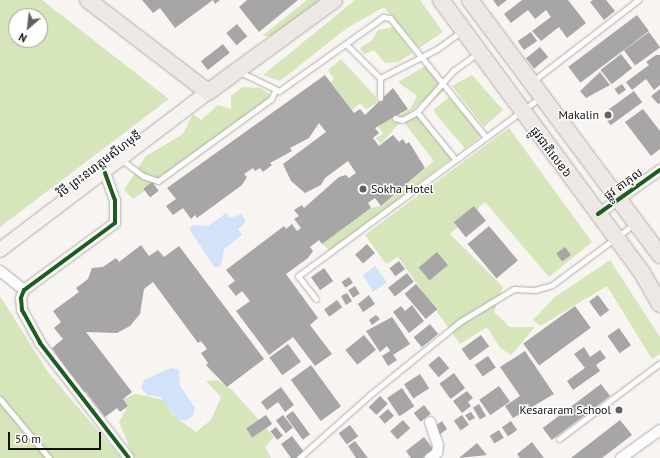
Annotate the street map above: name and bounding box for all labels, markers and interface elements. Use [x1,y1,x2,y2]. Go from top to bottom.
north arrow [8,8,48,48]
text: N [16,30,29,46]
place label: Makalin [559,108,599,122]
marker: Makalin [602,109,614,121]
street label: ផ្លូវជាតិលេខ៦ [527,124,575,180]
street label: វិថី ព្រះនរោត្ដមសីហមុនី [54,128,144,200]
street label: ផ្លូវ តាភុល [601,165,645,203]
place label: Sokha Hotel [371,182,433,196]
marker: Sokha Hotel [358,184,368,194]
place label: Kesararam School [519,403,611,417]
marker: Kesararam School [614,405,624,415]
scale bar [10,424,103,450]
text: 50 m [15,431,41,446]

